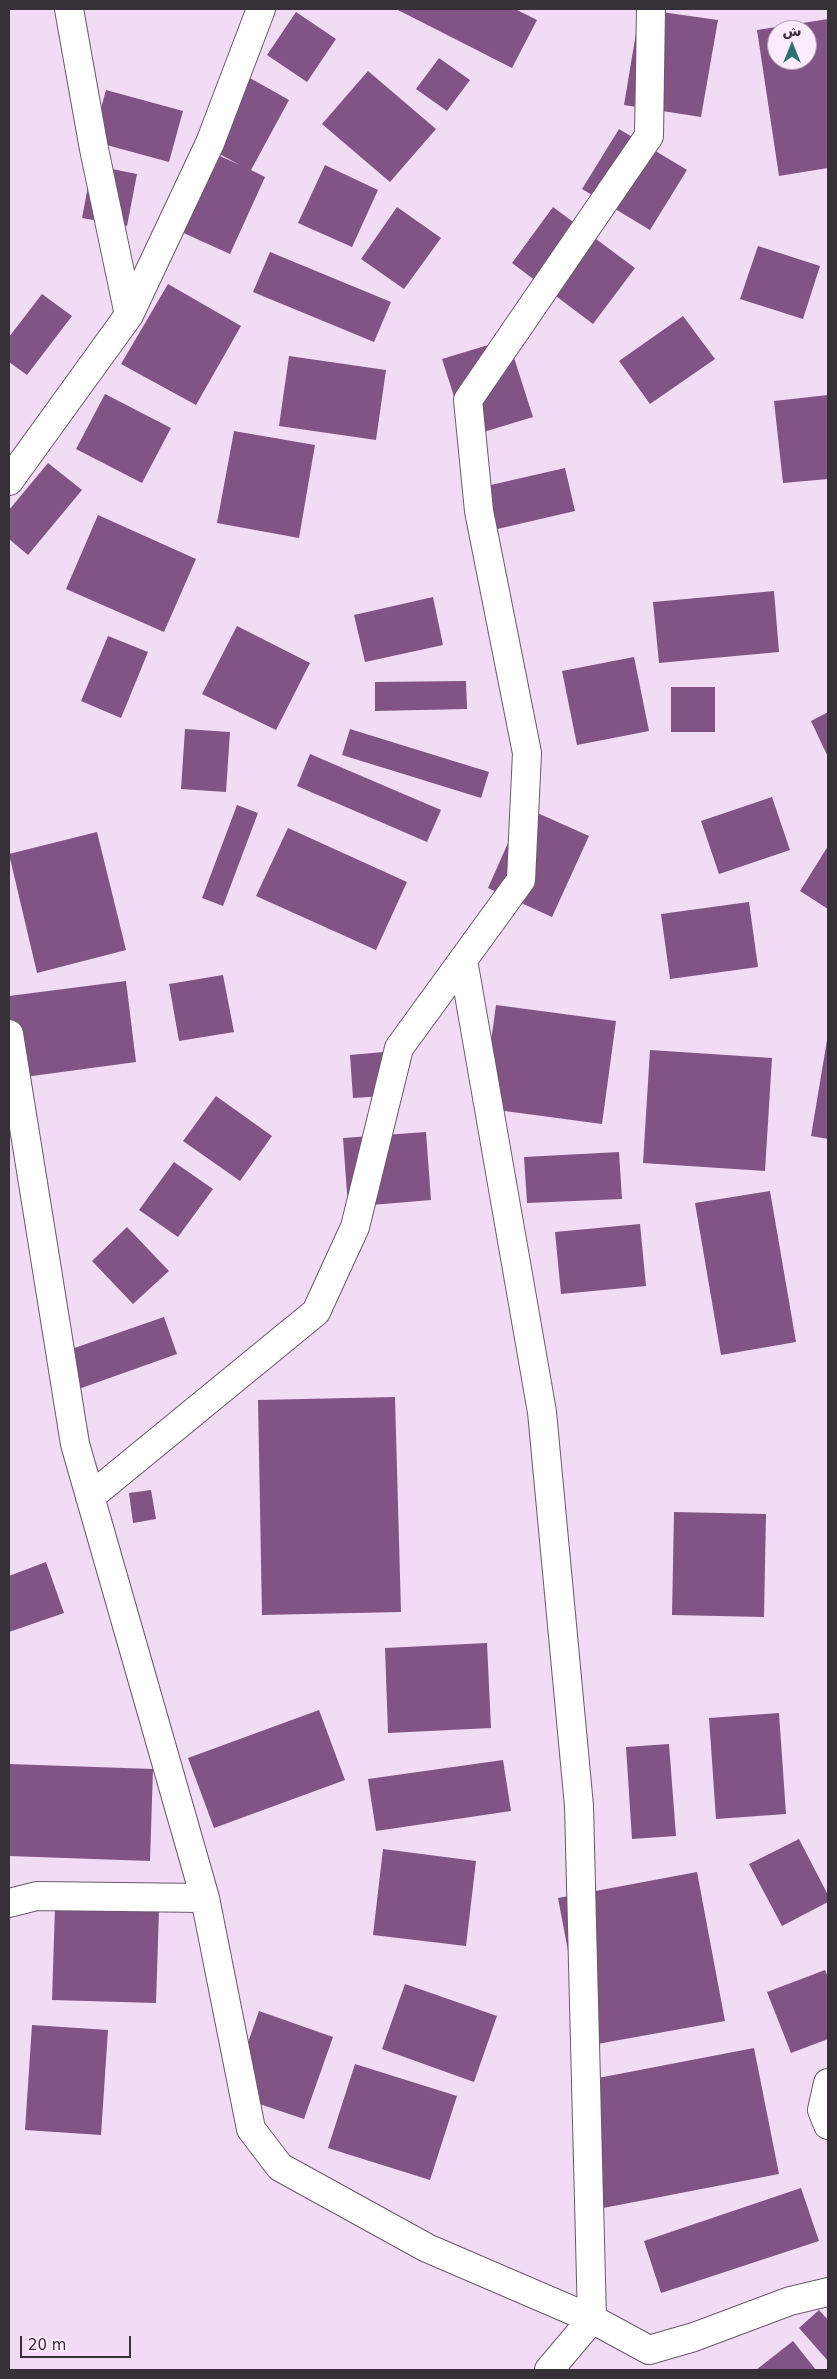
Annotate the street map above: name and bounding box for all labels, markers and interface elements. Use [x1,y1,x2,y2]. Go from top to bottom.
north arrow [767,20,817,70]
text: ش [782,23,802,39]
scale bar [22,2326,134,2358]
text: 20 m [28,2336,66,2354]

